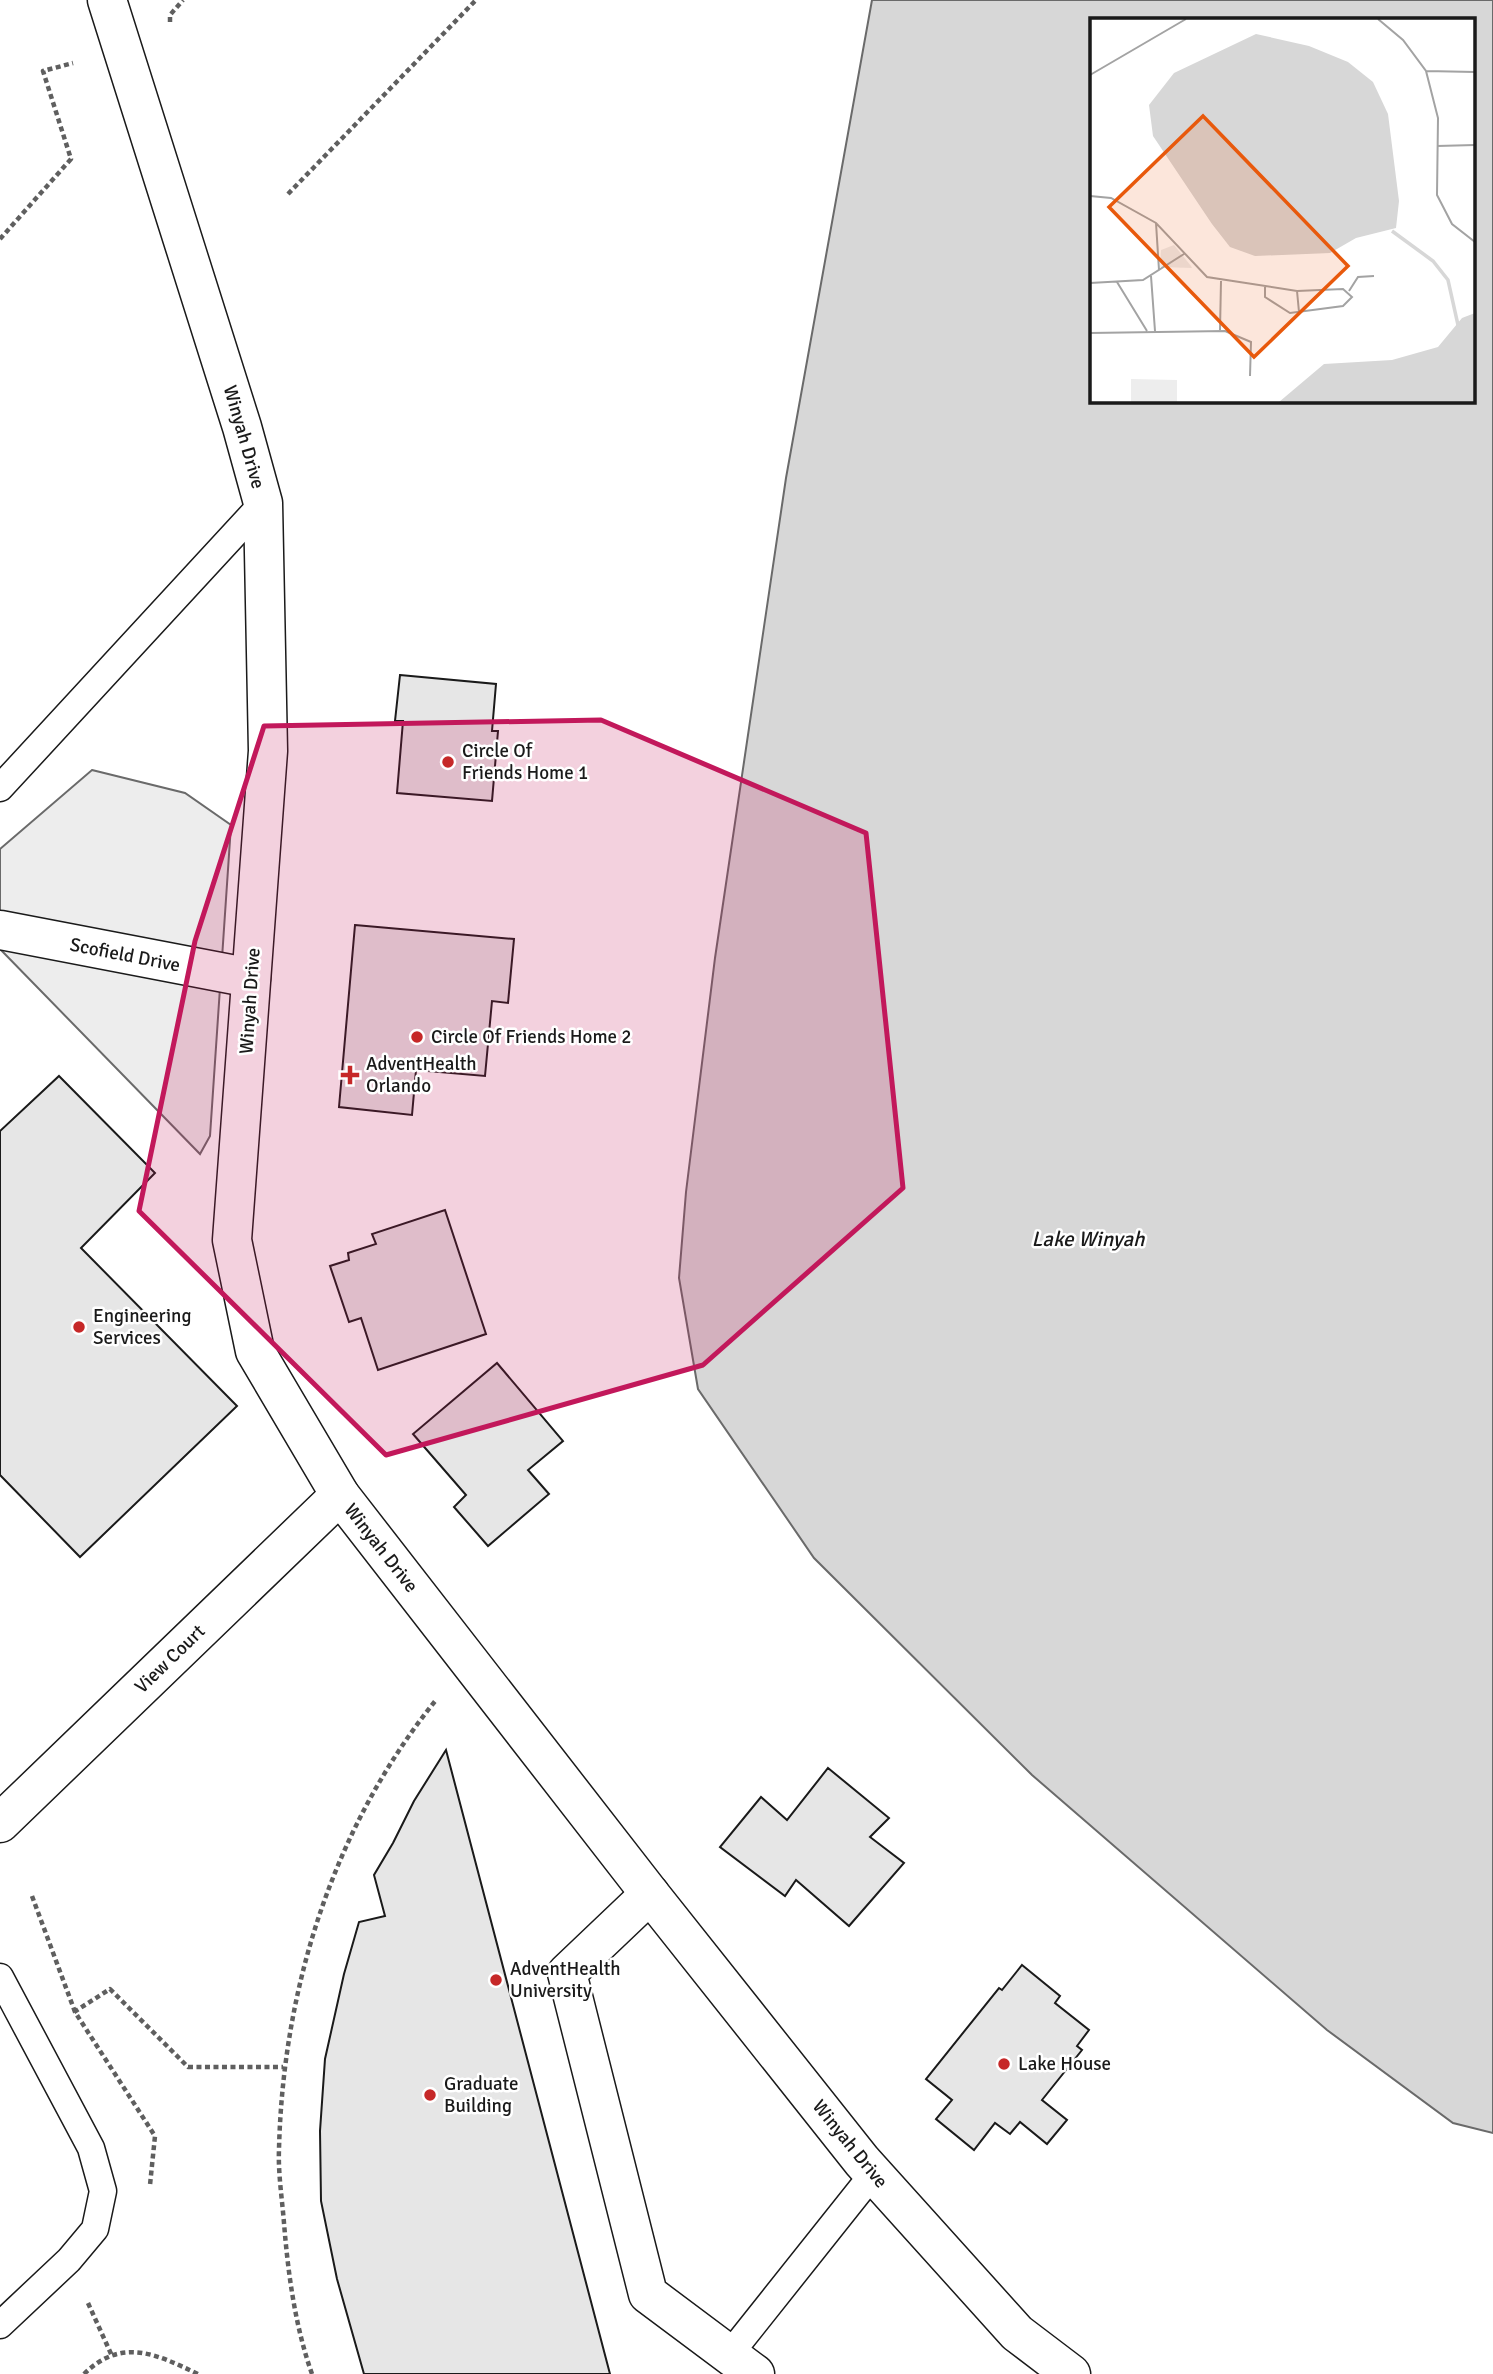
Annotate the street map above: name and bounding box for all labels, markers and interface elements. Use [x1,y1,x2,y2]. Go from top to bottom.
inset map [1090,18,1476,402]
street label: Winyah Drive [218,382,270,492]
place label: Circle Of Friends Home 1 [462,739,588,785]
marker: Circle Of Friends Home 1 [440,754,456,770]
street label: Scofield Drive [68,933,182,977]
street label: Winyah Drive [234,947,266,1055]
place label: Circle Of Friends Home 2 [431,1025,632,1049]
marker: Circle Of Friends Home 2 [409,1029,425,1045]
place label: AdventHealth Orlando [366,1052,477,1098]
marker: AdventHealth Orlando [340,1065,360,1085]
water label: Lake Winyah [1032,1226,1145,1252]
place label: Engineering Services [93,1304,191,1350]
marker: Engineering Services [71,1319,87,1335]
street label: Winyah Drive [339,1499,423,1597]
street label: View Court [130,1619,211,1699]
place label: AdventHealth University [510,1957,621,2003]
marker: AdventHealth University [488,1972,504,1988]
place label: Lake House [1018,2052,1111,2076]
marker: Lake House [996,2056,1012,2072]
place label: Graduate Building [444,2072,519,2118]
marker: Graduate Building [422,2087,438,2103]
street label: Winyah Drive [807,2095,893,2193]

